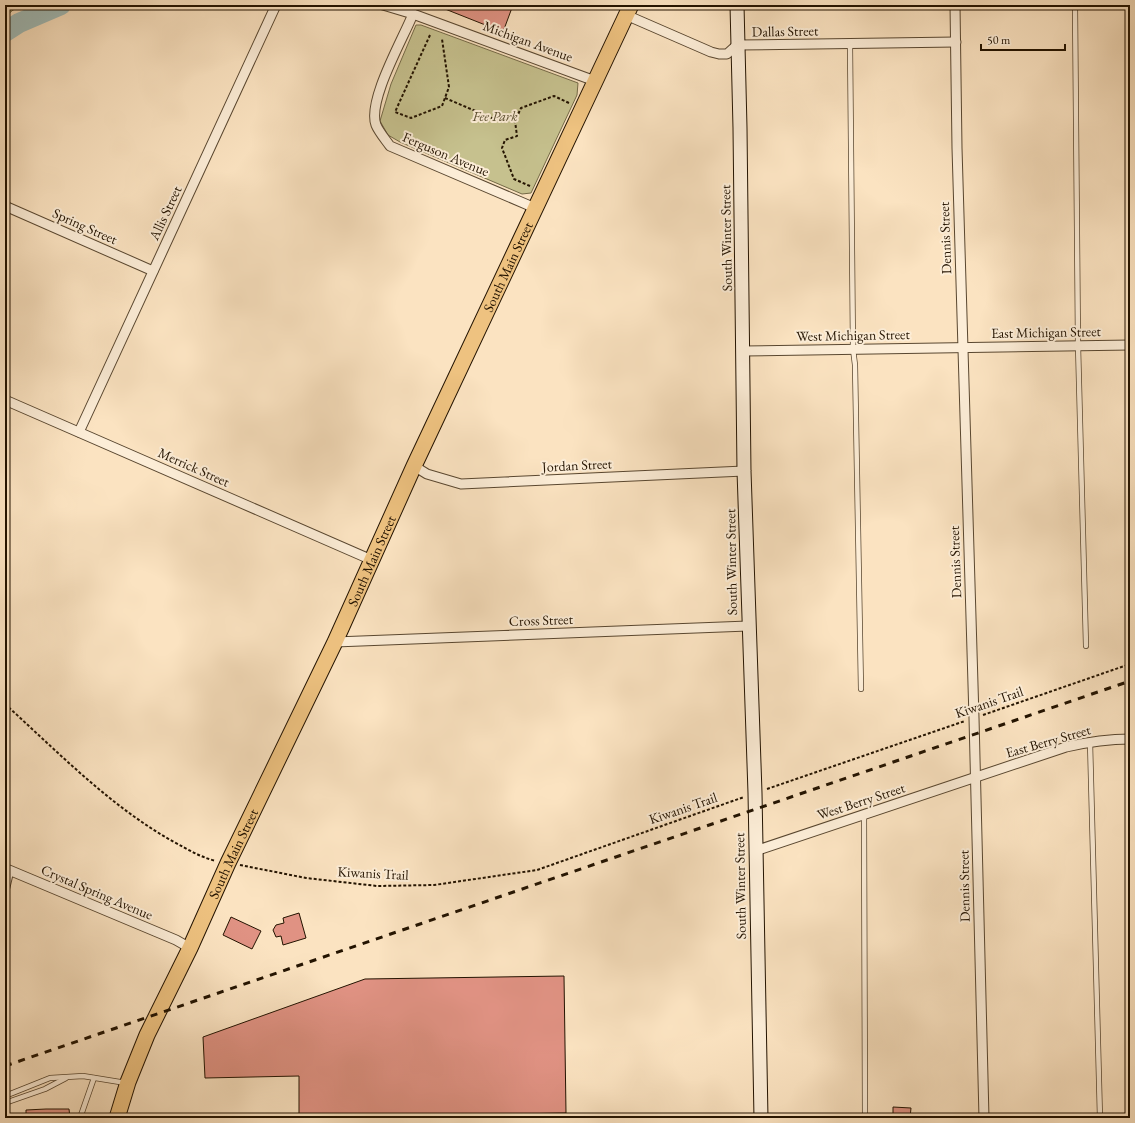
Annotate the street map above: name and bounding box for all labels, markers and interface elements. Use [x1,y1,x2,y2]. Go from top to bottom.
street label: Michigan Avenue [481,16,576,66]
street label: Dallas Street [752,21,819,41]
scale bar [981,26,1065,52]
text: 50 m [987,32,1011,48]
park label: Fee Park [471,107,518,125]
street label: Ferguson Avenue [400,128,492,181]
street label: Allis Street [144,182,186,244]
street label: South Winter Street [716,184,736,291]
street label: Dennis Street [935,201,955,274]
street label: Spring Street [50,204,121,248]
street label: South Main Street [479,218,537,315]
street label: East Michigan Street [991,322,1102,342]
street label: West Michigan Street [796,325,911,345]
street label: Merrick Street [155,443,233,491]
street label: Jordan Street [541,454,613,476]
street label: South Winter Street [721,508,741,615]
street label: South Main Street [343,512,400,609]
street label: Dennis Street [945,525,965,598]
street label: Cross Street [509,610,574,630]
street label: Kiwanis Trail [952,682,1026,722]
street label: East Berry Street [1003,720,1093,762]
street label: West Berry Street [815,778,908,824]
street label: Kiwanis Trail [646,788,720,828]
street label: South Main Street [204,805,262,902]
street label: South Winter Street [730,832,750,939]
street label: Dennis Street [954,849,974,922]
street label: Crystal Spring Avenue [38,860,156,924]
street label: Kiwanis Trail [337,862,410,884]

